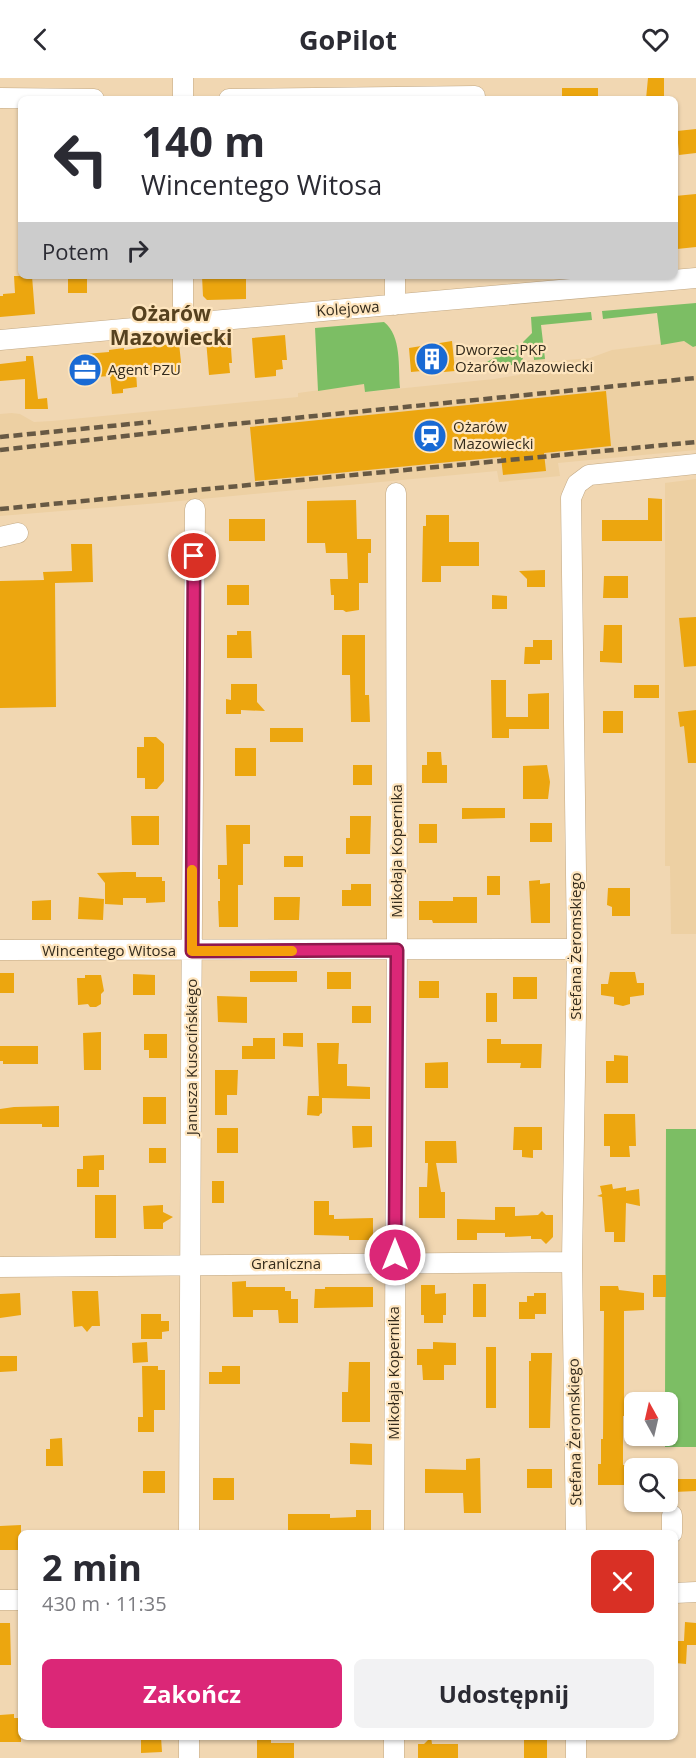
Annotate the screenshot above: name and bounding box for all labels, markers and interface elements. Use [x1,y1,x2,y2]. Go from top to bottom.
text: GoPilot [299,21,397,58]
icon: back [24,23,57,56]
icon: heart [639,23,672,56]
text: 140 m [141,112,265,169]
icon: left [42,120,120,198]
text: Wincentego Witosa [141,166,382,203]
icon: right [121,234,154,267]
text: Potem [42,236,109,266]
street label: Kolejowa [316,296,380,320]
district label: Ożarów Mazowiecki [110,299,232,351]
place label: Dworzec PKP Ożarów Mazowiecki [455,339,593,376]
building icon: Dworzec PKP Ożarów Mazowiecki [414,341,450,377]
office icon: Agent PZU [67,352,103,388]
place label: Agent PZU [108,359,181,379]
place label: Ożarów Mazowiecki [453,416,534,453]
station icon: Ożarów Mazowiecki [412,418,448,454]
pin [168,530,219,581]
icon: arrive [177,539,210,572]
street label: Mikołaja Kopernika [386,784,406,918]
street label: Stefana Żeromskiego [565,872,585,1020]
street label: Wincentego Witosa [42,940,176,960]
street label: Janusza Kusocińskiego [181,979,201,1137]
position arrow [363,1223,427,1287]
street label: Graniczna [251,1253,321,1273]
street label: Mikołaja Kopernika [383,1306,403,1440]
street label: Stefana Żeromskiego [563,1358,585,1506]
north arrow [624,1392,678,1446]
map controls [624,1392,678,1512]
button: search [624,1458,678,1512]
text: 2 min [42,1543,142,1592]
button: close [591,1550,654,1613]
text: 430 m · 11:35 [42,1590,167,1617]
button: Zakończ [42,1659,342,1728]
button: Udostępnij [354,1659,654,1728]

